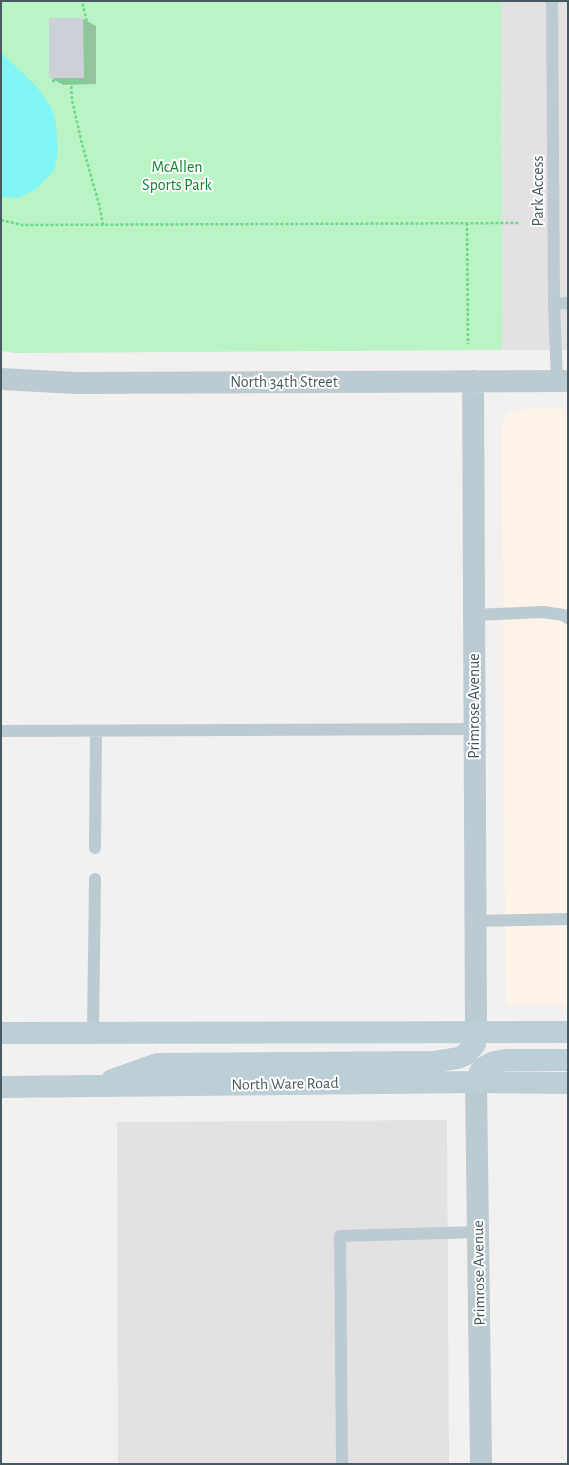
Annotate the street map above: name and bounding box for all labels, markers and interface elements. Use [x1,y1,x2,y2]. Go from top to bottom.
street label: Park Access [528,156,548,226]
park label: McAllen Sports Park [142,157,212,195]
street label: North 34th Street [230,372,338,392]
street label: Primrose Avenue [464,653,484,759]
street label: North Ware Road [231,1073,339,1095]
street label: Primrose Avenue [468,1220,490,1326]

